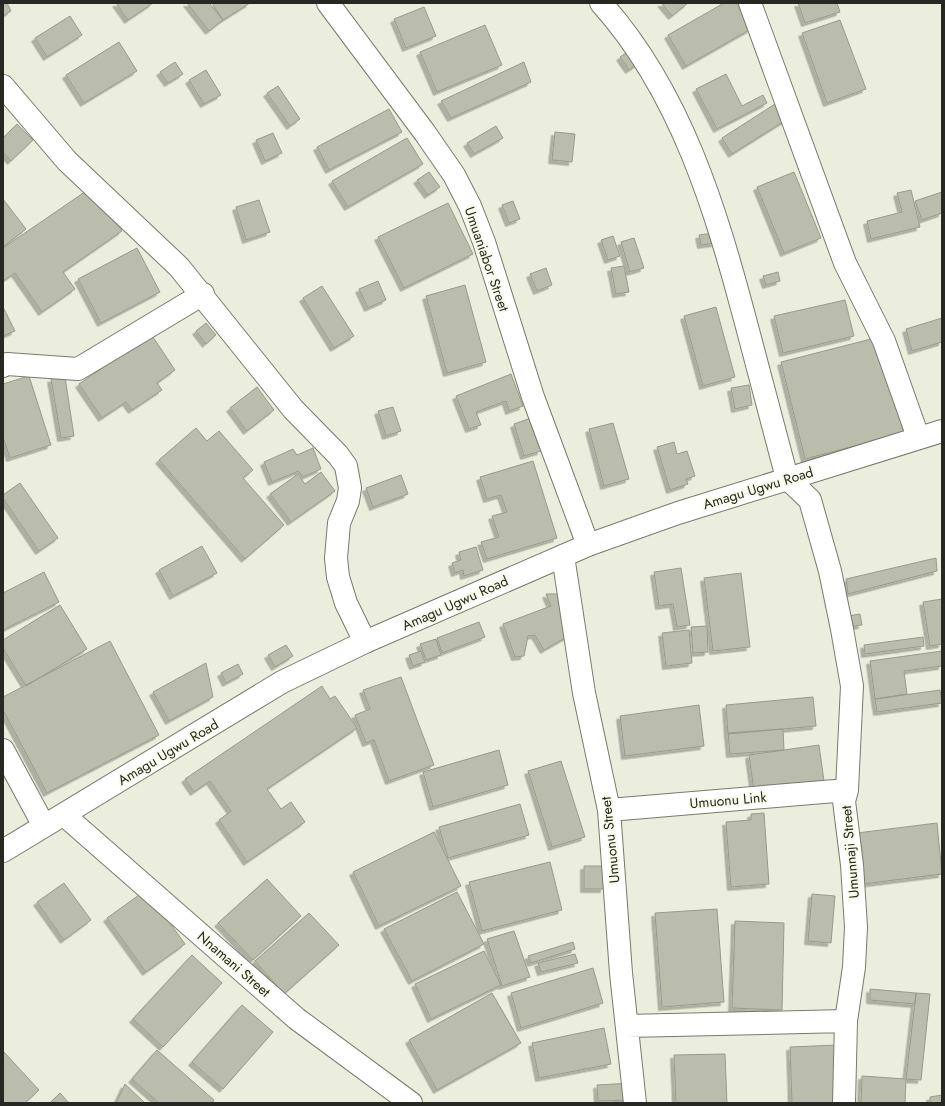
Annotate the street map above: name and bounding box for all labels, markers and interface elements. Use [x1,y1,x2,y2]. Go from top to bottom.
street label: Umuaniabor Street [460,204,514,315]
street label: Amagu Ugwu Road [700,462,816,514]
street label: Amagu Ugwu Road [399,571,511,635]
street label: Amagu Ugwu Road [114,714,222,790]
street label: Umuonu Link [689,787,768,813]
street label: Umuonu Street [595,795,624,884]
street label: Umunnaji Street [836,804,864,899]
street label: Nnamani Street [193,927,275,1002]

